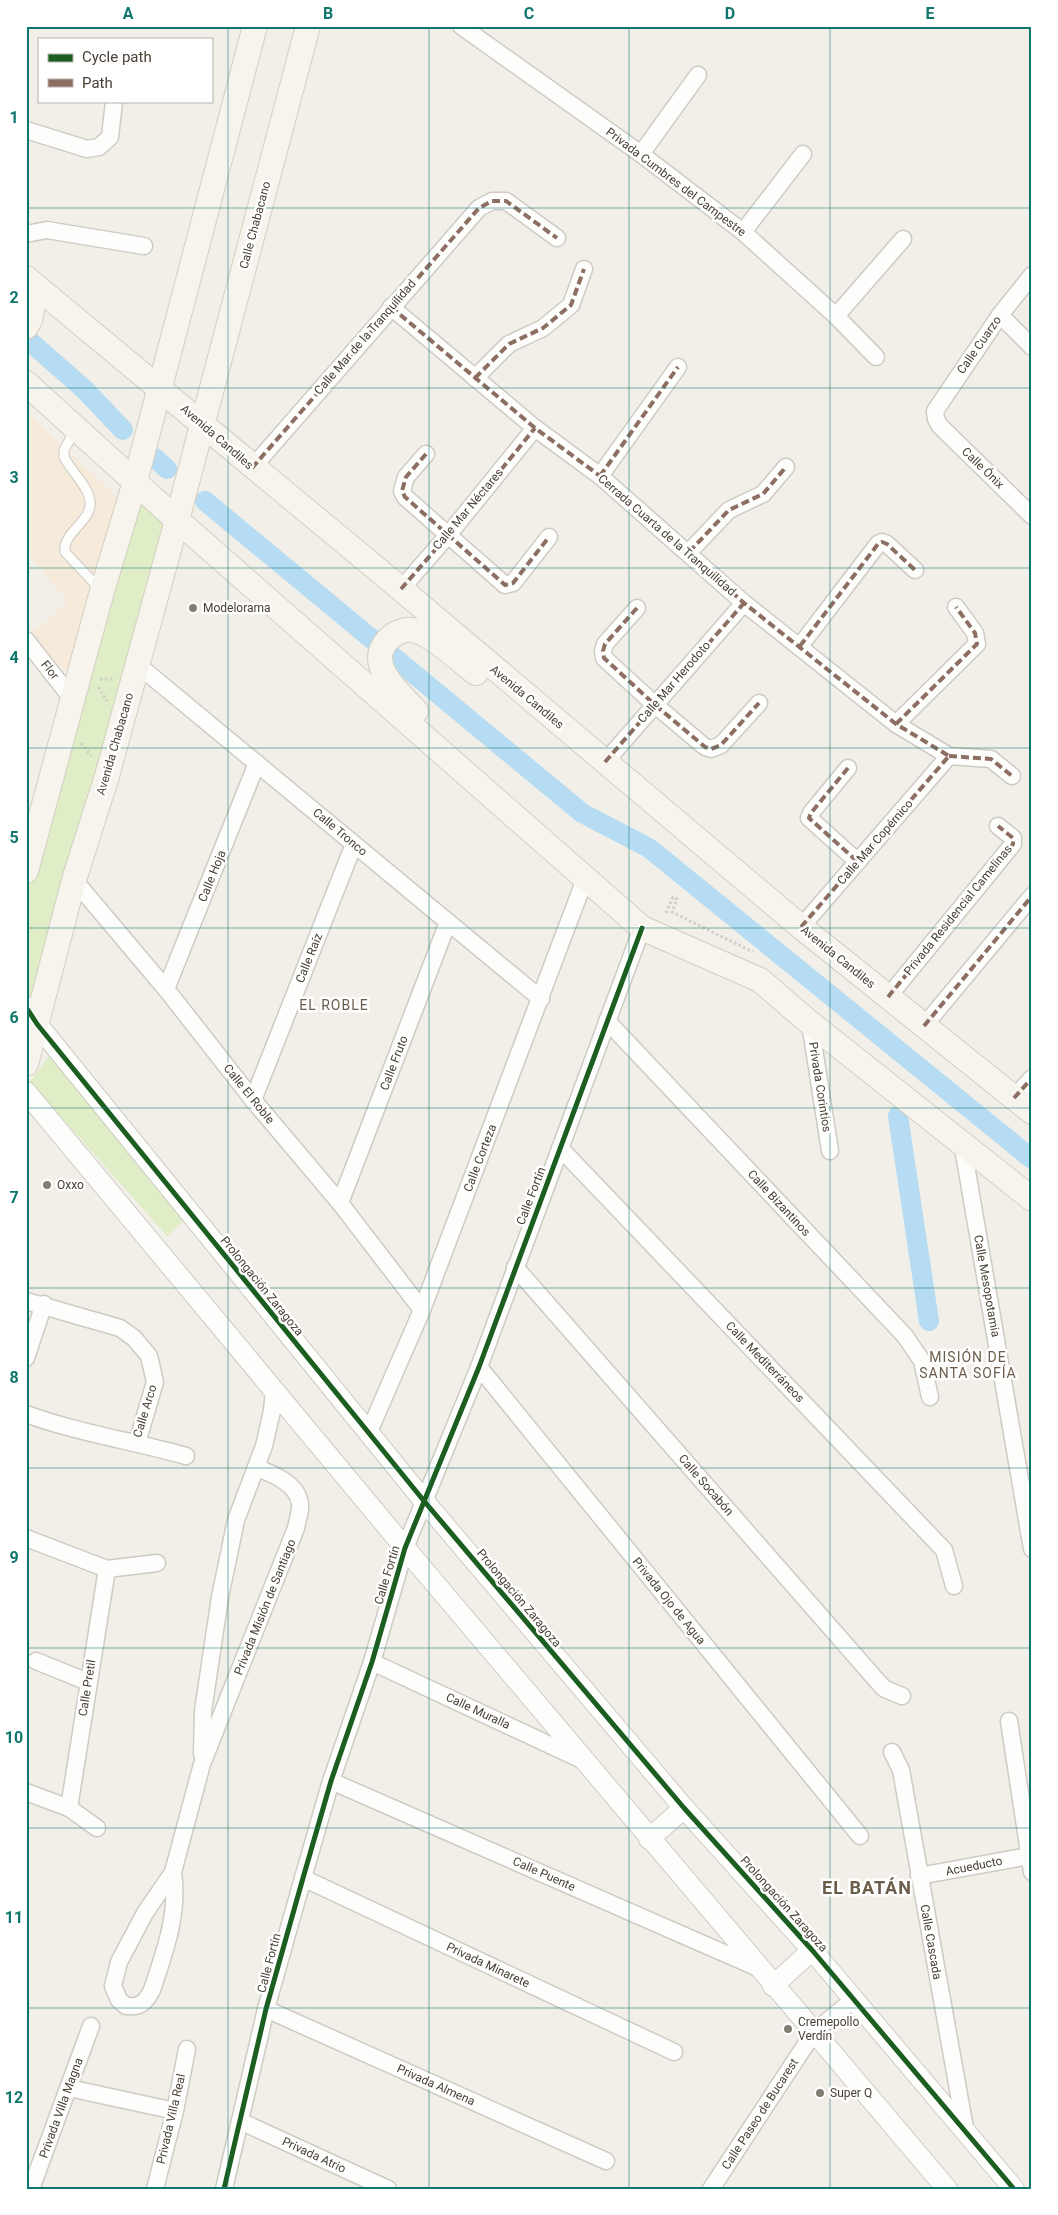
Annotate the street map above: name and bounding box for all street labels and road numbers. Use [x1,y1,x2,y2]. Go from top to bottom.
street label: Privada Cumbres del Campestre [603,125,749,239]
street label: Calle Chabacano [237,180,273,270]
street label: Calle Mar de la Tranquilidad [311,277,419,397]
street label: Calle Cuarzo [954,313,1004,377]
street label: Avenida Candiles [178,402,256,472]
street label: Calle Ónix [959,444,1008,492]
street label: Calle Mar Néctares [430,466,506,552]
street label: Cerrada Cuarta de la Tranquilidad [595,471,739,599]
street label: Calle Mar Herodoto [635,638,713,726]
street label: Flor [38,658,62,682]
street label: Avenida Candiles [487,662,567,732]
street label: Avenida Chabacano [94,691,136,797]
street label: Calle Mar Copérnico [834,797,916,887]
street label: Calle Tronco [310,805,370,859]
street label: Privada Residencial Camelinas [901,842,1015,978]
street label: Calle Hoja [195,848,229,904]
street label: Avenida Candiles [798,923,878,991]
street label: Calle Raíz [293,931,325,985]
street label: Calle Fruto [377,1034,411,1092]
street label: Privada Corintios [806,1041,834,1133]
street label: Calle El Roble [221,1061,277,1127]
street label: Calle Corteza [461,1122,499,1194]
street label: Calle Fortín [514,1165,548,1227]
street label: Calle Bizantinos [745,1167,813,1239]
street label: Prolongación Zaragoza [218,1234,306,1338]
street label: Calle Mesopotamia [971,1234,1003,1338]
street label: Calle Mediterráneos [723,1319,807,1405]
street label: Calle Arco [130,1383,160,1439]
street label: Calle Socabón [676,1452,736,1518]
street label: Privada Misión de Santiago [231,1537,299,1677]
street label: Calle Fortín [371,1544,403,1606]
street label: Prolongación Zaragoza [474,1546,564,1650]
street label: Privada Ojo de Agua [630,1555,708,1647]
street label: Calle Pretil [76,1659,98,1717]
street label: Calle Muralla [444,1690,512,1732]
street label: Prolongación Zaragoza [737,1853,831,1955]
street label: Calle Puente [511,1854,577,1894]
street label: Acueducto [944,1854,1004,1878]
street label: Calle Cascada [917,1903,945,1981]
street label: Calle Fortín [254,1932,284,1994]
street label: Privada Minarete [444,1940,532,1990]
street label: Privada Villa Magna [36,2056,86,2160]
street label: Calle Paseo de Bucarest [719,2056,801,2172]
street label: Privada Almena [395,2062,477,2108]
street label: Privada Villa Real [154,2073,188,2165]
street label: Privada Atrio [280,2134,348,2176]

